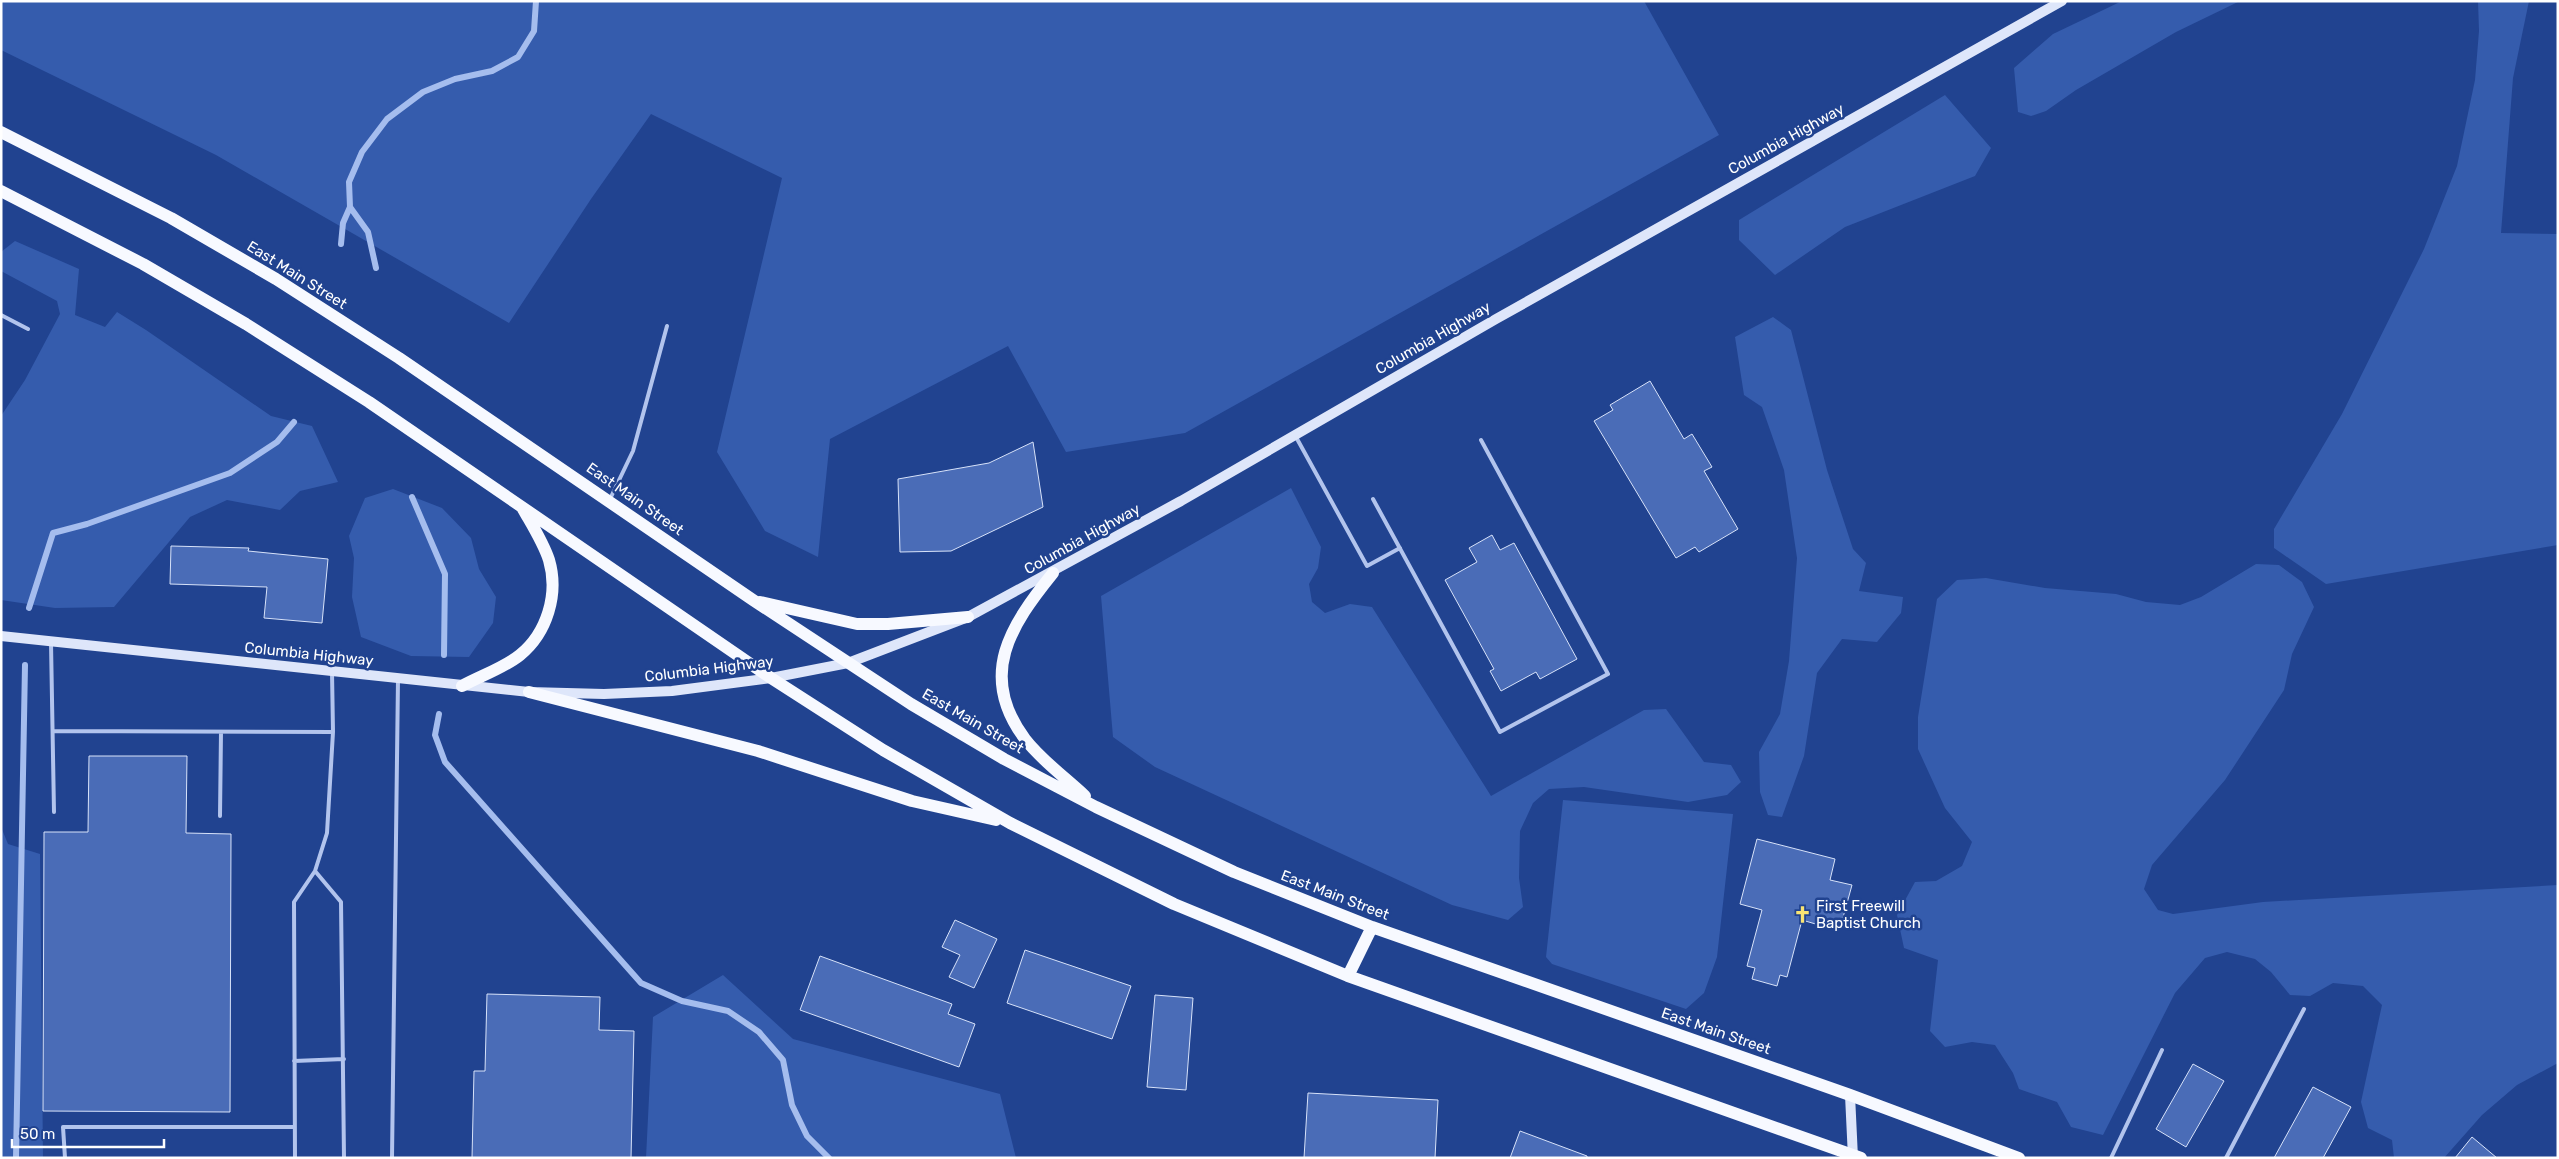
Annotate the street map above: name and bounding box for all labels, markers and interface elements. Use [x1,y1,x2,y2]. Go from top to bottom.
street label: Columbia Highway [1725,100,1847,178]
street label: East Main Street [244,237,350,313]
street label: Columbia Highway [1372,298,1494,378]
street label: East Main Street [583,459,687,539]
street label: Columbia Highway [1021,500,1143,578]
street label: Columbia Highway [244,638,374,670]
street label: Columbia Highway [644,652,774,686]
street label: East Main Street [919,685,1027,757]
street label: East Main Street [1278,866,1392,924]
place label: First Freewill Baptist Church [1816,897,1921,932]
church icon: First Freewill Baptist Church [1792,905,1812,925]
street label: East Main Street [1659,1004,1773,1058]
scale bar [12,1116,165,1148]
text: 50 m [20,1125,55,1143]

